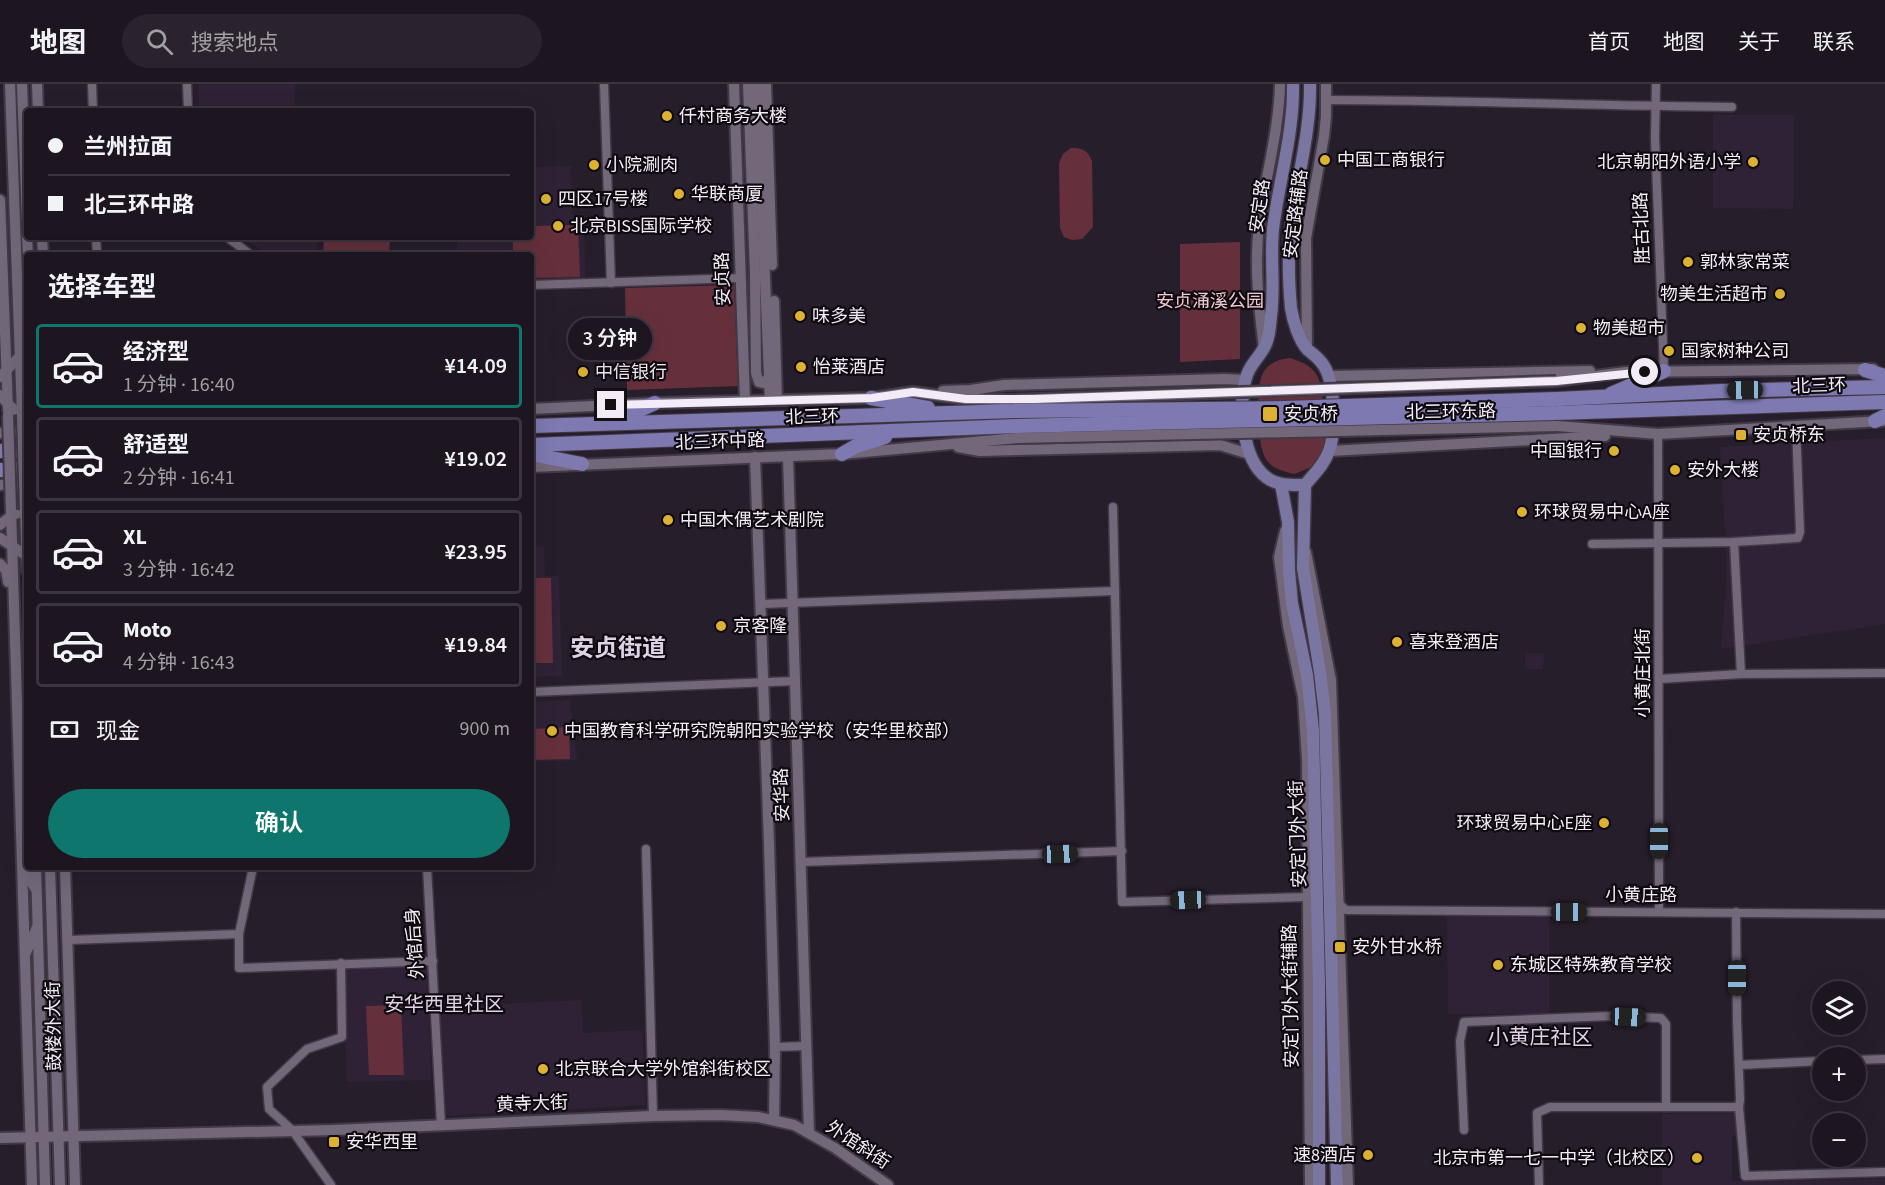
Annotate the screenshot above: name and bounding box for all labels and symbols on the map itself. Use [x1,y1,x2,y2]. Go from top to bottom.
place label: 仟村商务大楼 [679,104,787,129]
marker: 仟村商务大楼 [660,109,674,123]
place label: 中国工商银行 [1337,148,1445,173]
place label: 北京朝阳外语小学 [1597,150,1741,175]
place label: 小院涮肉 [606,153,678,178]
marker: 中国工商银行 [1318,153,1332,167]
marker: 北京朝阳外语小学 [1746,155,1760,169]
marker: 小院涮肉 [587,158,601,172]
street label: 安定路辅路 [1278,168,1314,260]
street label: 安定路 [1244,178,1276,234]
place label: 华联商厦 [691,182,763,207]
place label: 四区17号楼 [558,187,648,212]
marker: 华联商厦 [672,187,686,201]
marker: 四区17号楼 [539,192,553,206]
street label: 胜古北路 [1628,192,1656,264]
place label: 北京BISS国际学校 [570,214,712,239]
marker: 北京BISS国际学校 [551,219,565,233]
place label: 郭林家常菜 [1700,250,1790,275]
street label: 安贞路 [710,252,736,306]
marker: 郭林家常菜 [1681,255,1695,269]
place label: 物美生活超市 [1660,282,1768,307]
marker: 物美生活超市 [1773,287,1787,301]
park label: 安贞涌溪公园 [1156,289,1264,314]
place label: 味多美 [812,304,866,329]
marker: 味多美 [793,309,807,323]
place label: 物美超市 [1593,316,1665,341]
callout: 3 分钟 [569,318,653,360]
marker: 物美超市 [1574,321,1588,335]
place label: 国家树种公司 [1681,339,1789,364]
marker: 国家树种公司 [1662,344,1676,358]
place label: 怡莱酒店 [813,355,885,380]
route start [1631,358,1658,385]
place label: 中信银行 [595,360,667,385]
marker: 怡莱酒店 [794,360,808,374]
marker: 中信银行 [576,365,590,379]
street label: 北三环 [1792,373,1846,399]
car [1727,381,1763,399]
route end [597,391,624,418]
street label: 北三环东路 [1406,399,1496,425]
place label: 安贞桥 [1284,402,1338,427]
street label: 北三环 [785,404,839,430]
marker: 安贞桥 [1261,405,1279,423]
place label: 安贞桥东 [1753,423,1825,448]
street label: 北三环中路 [675,428,765,456]
marker: 安贞桥东 [1734,428,1748,442]
place label: 中国银行 [1530,439,1602,464]
marker: 中国银行 [1607,444,1621,458]
place label: 安外大楼 [1687,458,1759,483]
marker: 安外大楼 [1668,463,1682,477]
place label: 环球贸易中心A座 [1534,500,1670,525]
marker: 环球贸易中心A座 [1515,505,1529,519]
place label: 中国木偶艺术剧院 [680,508,824,533]
marker: 中国木偶艺术剧院 [661,513,675,527]
place label: 京客隆 [733,614,787,639]
marker: 京客隆 [714,619,728,633]
street label: 小黄庄北街 [1631,628,1656,718]
place label: 喜来登酒店 [1409,630,1499,655]
district label: 安贞街道 [570,631,666,666]
marker: 喜来登酒店 [1390,635,1404,649]
place label: 中国教育科学研究院朝阳实验学校（安华里校部） [564,719,960,744]
marker: 中国教育科学研究院朝阳实验学校（安华里校部） [545,724,559,738]
street label: 安华路 [769,768,795,822]
street label: 安定门外大街 [1284,780,1312,888]
place label: 环球贸易中心E座 [1457,811,1592,836]
marker: 环球贸易中心E座 [1597,816,1611,830]
car [1650,823,1668,859]
car [1042,844,1078,864]
street label: 小黄庄路 [1605,883,1677,908]
car [1170,890,1206,910]
car [1551,903,1587,921]
street label: 外馆后身 [400,906,430,980]
street label: 安定门外大街辅路 [1277,924,1305,1068]
place label: 安外甘水桥 [1352,935,1442,960]
marker: 安外甘水桥 [1333,940,1347,954]
place label: 东城区特殊教育学校 [1510,953,1672,978]
marker: 东城区特殊教育学校 [1491,958,1505,972]
car [1728,960,1746,996]
street label: 鼓楼外大街 [41,981,67,1071]
district label: 安华西里社区 [384,991,504,1019]
car [1610,1007,1646,1027]
district label: 小黄庄社区 [1488,1022,1593,1052]
place label: 北京联合大学外馆斜街校区 [555,1057,771,1082]
marker: 北京联合大学外馆斜街校区 [536,1062,550,1076]
street label: 黄寺大街 [496,1090,568,1118]
street label: 外馆斜街 [821,1115,895,1175]
place label: 安华西里 [346,1130,418,1155]
marker: 安华西里 [327,1135,341,1149]
place label: 速8酒店 [1293,1143,1356,1168]
place label: 北京市第一七一中学（北校区） [1433,1146,1685,1171]
marker: 速8酒店 [1361,1148,1375,1162]
marker: 北京市第一七一中学（北校区） [1690,1151,1704,1165]

